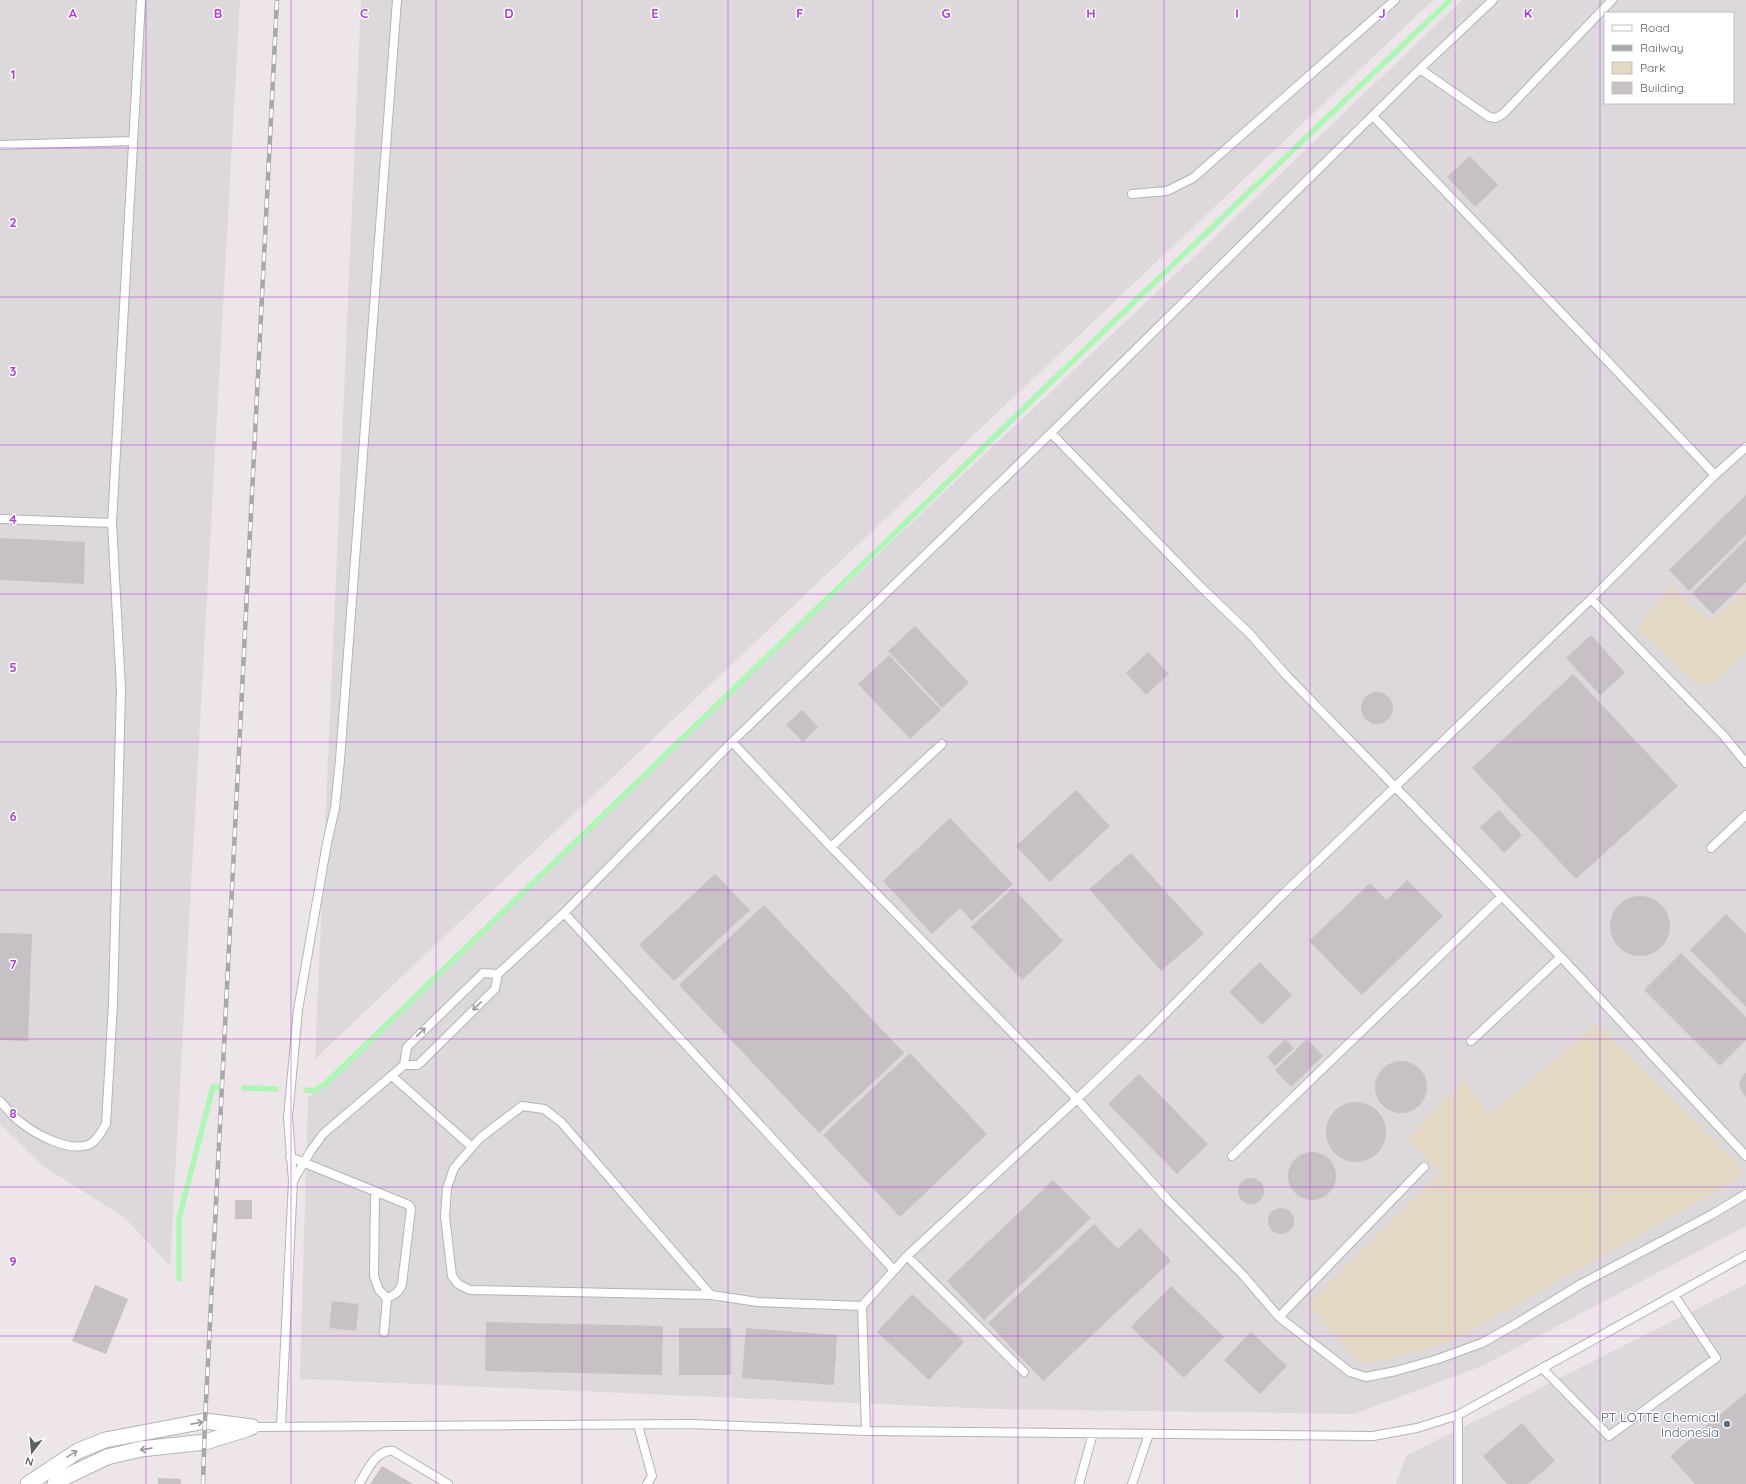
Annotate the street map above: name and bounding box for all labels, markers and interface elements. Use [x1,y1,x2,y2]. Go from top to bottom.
text: A [69,5,78,21]
text: B [214,5,222,21]
text: C [360,5,368,21]
text: D [504,5,514,21]
text: E [651,5,659,21]
text: F [796,5,804,21]
text: G [941,5,951,21]
text: H [1086,5,1096,21]
text: I [1235,5,1239,21]
text: J [1378,5,1386,21]
text: K [1524,5,1533,21]
legend [1604,12,1734,104]
text: Road [1640,20,1670,35]
text: Railway [1640,40,1684,55]
text: Park [1640,60,1665,75]
text: 1 [10,66,16,82]
text: Building [1640,80,1684,95]
text: 2 [9,214,17,230]
text: 3 [10,363,17,379]
text: 4 [9,511,17,527]
text: 5 [9,659,17,675]
text: 6 [9,808,17,824]
text: 7 [9,956,17,972]
one-way arrow [473,1001,482,1011]
one-way arrow [416,1028,426,1037]
text: 8 [9,1105,17,1121]
text: 9 [9,1253,17,1269]
place label: PT LOTTE Chemical Indonesia [1601,1409,1719,1440]
one-way arrow [190,1419,203,1427]
marker: PT LOTTE Chemical Indonesia [1722,1419,1732,1429]
north arrow [12,1432,52,1472]
one-way arrow [139,1445,152,1453]
one-way arrow [66,1450,78,1458]
text: N [23,1454,35,1469]

